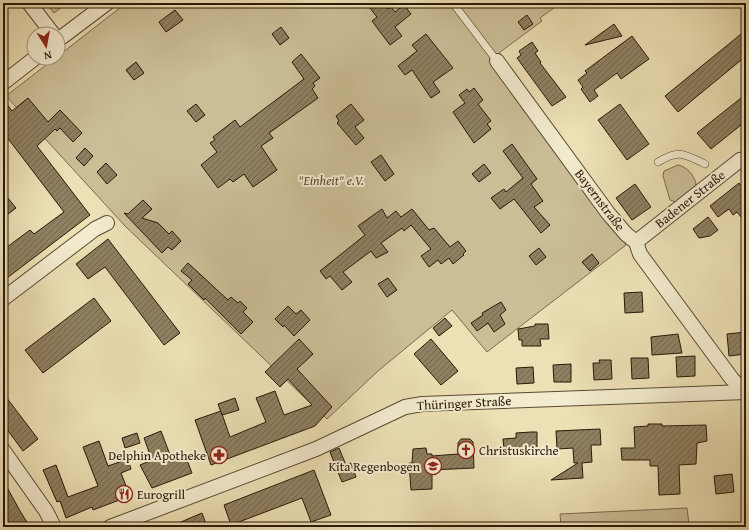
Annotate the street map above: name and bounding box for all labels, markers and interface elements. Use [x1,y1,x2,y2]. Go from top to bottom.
north arrow [26,26,66,66]
text: N [42,47,53,64]
street label: Bayernstraße [570,165,630,235]
street label: Badener Straße [651,166,729,232]
park label: "Einheit" e.V. [298,171,364,190]
street label: Thüringer Straße [416,391,512,415]
church icon: Christuskirche [456,440,476,460]
place label: Christuskirche [479,441,559,460]
pharmacy icon: Delphin Apotheke [209,445,229,465]
place label: Delphin Apotheke [108,446,206,465]
school or university icon: Kita Regenbogen [423,456,443,476]
place label: Kita Regenbogen [328,457,421,476]
restaurant icon: Eurogrill [114,484,134,504]
place label: Eurogrill [137,485,186,504]

